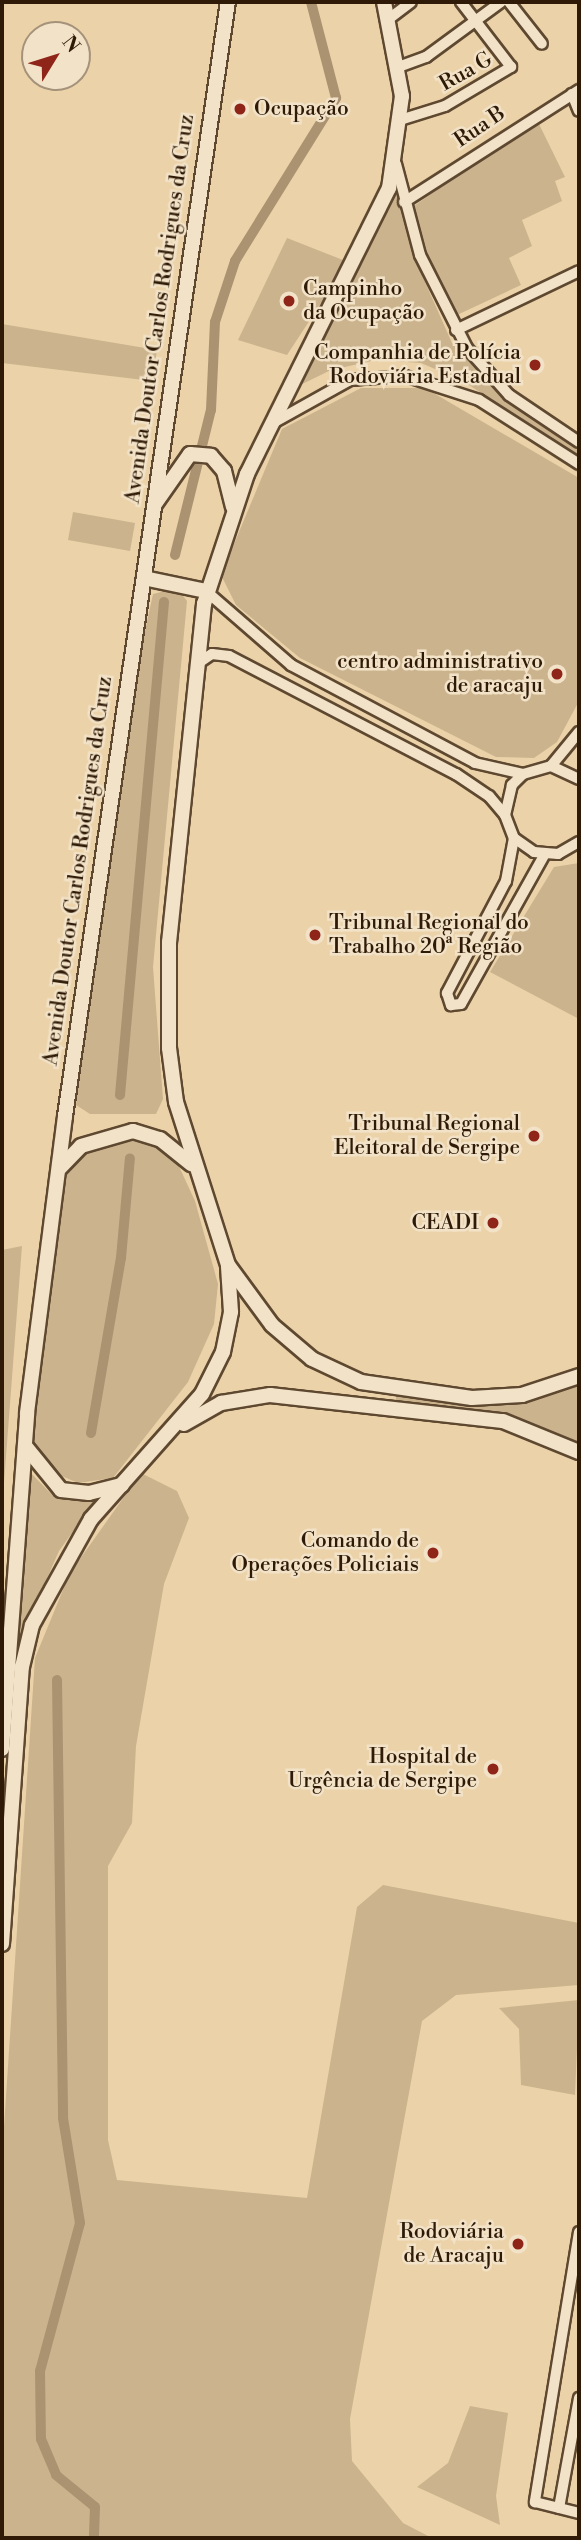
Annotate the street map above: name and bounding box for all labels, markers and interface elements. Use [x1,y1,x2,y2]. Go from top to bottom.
north arrow [21,21,91,91]
text: N [57,31,85,58]
street label: Rua G [435,47,497,97]
place label: Ocupação [254,96,349,122]
marker: Ocupação [232,101,248,117]
street label: Rua B [450,101,510,153]
street label: Avenida Doutor Carlos Rodrigues da Cruz [120,113,200,505]
place label: Campinho da Ocupação [303,276,425,326]
marker: Campinho da Ocupação [281,293,297,309]
place label: Companhia de Polícia Rodoviária Estadual [314,340,521,390]
marker: Companhia de Polícia Rodoviária Estadual [527,357,543,373]
place label: centro administrativo de aracaju [337,649,543,699]
marker: centro administrativo de aracaju [549,666,565,682]
street label: Avenida Doutor Carlos Rodrigues da Cruz [38,675,118,1067]
place label: Tribunal Regional do Trabalho 20ª Região [329,910,529,960]
marker: Tribunal Regional do Trabalho 20ª Região [307,927,323,943]
place label: Tribunal Regional Eleitoral de Sergipe [334,1111,520,1161]
marker: Tribunal Regional Eleitoral de Sergipe [526,1128,542,1144]
place label: CEADI [411,1210,479,1236]
marker: CEADI [485,1215,501,1231]
place label: Comando de Operações Policiais [232,1528,419,1578]
marker: Comando de Operações Policiais [425,1545,441,1561]
place label: Hospital de Urgência de Sergipe [288,1744,477,1794]
marker: Hospital de Urgência de Sergipe [483,1759,503,1779]
place label: Rodoviária de Aracaju [399,2219,504,2269]
marker: Rodoviária de Aracaju [510,2236,526,2252]

